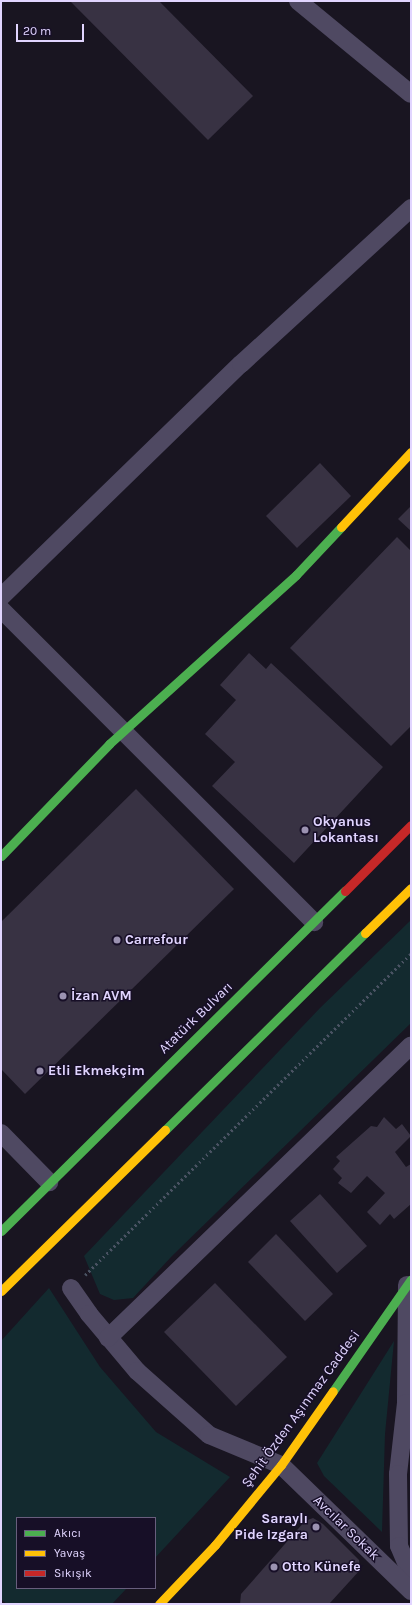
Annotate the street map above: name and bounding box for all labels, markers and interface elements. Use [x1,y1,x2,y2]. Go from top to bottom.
scale bar [18,16,86,42]
text: 20 m [23,24,51,38]
place label: Okyanus Lokantası [313,814,379,846]
marker: Okyanus Lokantası [300,825,310,835]
place label: Carrefour [125,932,188,948]
marker: Carrefour [112,935,122,945]
street label: Atatürk Bulvarı [156,979,236,1057]
place label: İzan AVM [71,988,132,1004]
marker: İzan AVM [58,991,68,1001]
place label: Etli Ekmekçim [48,1063,145,1079]
marker: Etli Ekmekçim [35,1066,45,1076]
street label: Şehit Özden Aşınmaz Caddesi [238,1327,364,1491]
street label: Avcılar Sokak [309,1492,383,1564]
place label: Saraylı Pide Izgara [235,1511,308,1544]
legend [16,1517,156,1589]
marker: Saraylı Pide Izgara [311,1522,321,1532]
text: Akıcı [54,1526,81,1540]
text: Yavaş [54,1546,85,1560]
place label: Otto Künefe [282,1559,361,1575]
marker: Otto Künefe [269,1562,279,1572]
text: Sıkışık [54,1566,92,1580]

